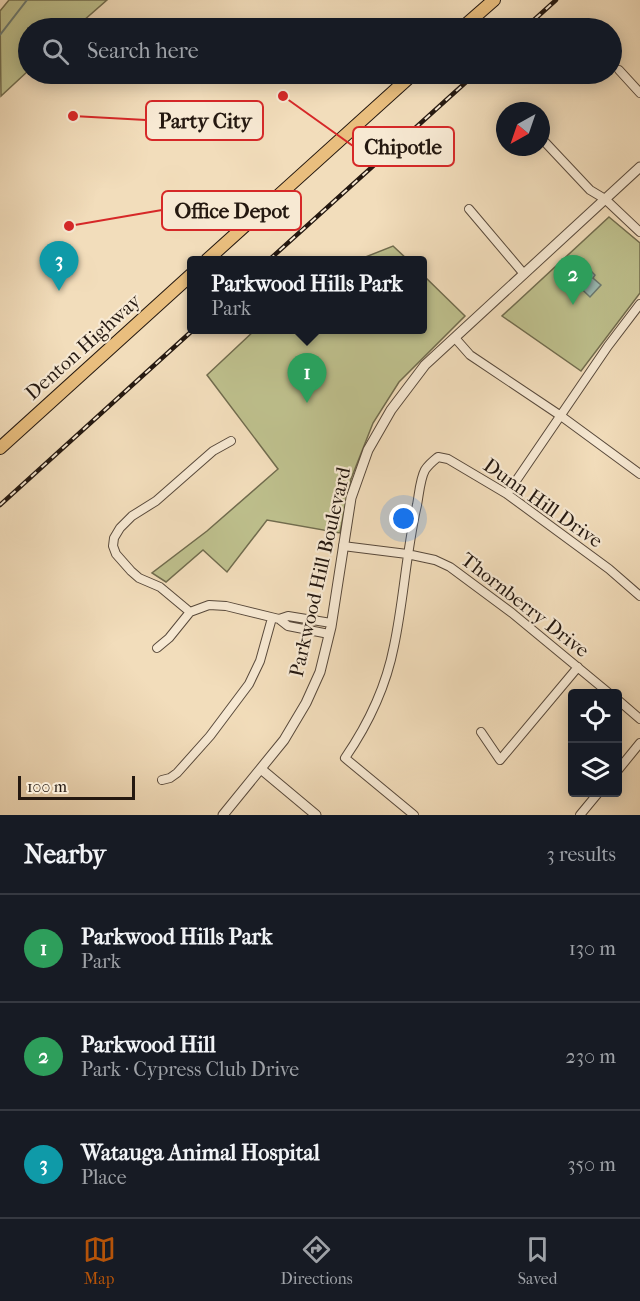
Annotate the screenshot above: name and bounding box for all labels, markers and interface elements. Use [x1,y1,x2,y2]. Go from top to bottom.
search box [18,18,622,84]
icon: search [39,35,72,68]
text: Search here [87,38,199,64]
callout: Party City [146,101,263,140]
north arrow [496,102,550,156]
text: Party City [158,109,253,133]
callout: Chipotle [353,127,454,166]
text: Chipotle [364,135,442,159]
callout: Office Depot [162,191,301,230]
text: Office Depot [175,199,290,223]
pin: 3 [40,242,78,291]
popup [187,256,427,334]
pin: 2 [554,256,592,305]
text: Parkwood Hills Park [211,271,403,297]
street label: Denton Highway [21,288,146,405]
text: Park [211,297,251,320]
pin: 1 [288,354,326,403]
street label: Dunn Hill Drive [479,453,607,553]
street label: Parkwood Hill Boulevard [285,464,356,679]
your location [389,504,418,533]
street label: Thornberry Drive [456,548,594,662]
map controls [568,689,622,797]
button: locate [568,689,622,743]
button: layers [568,743,622,797]
scale bar [18,773,135,800]
text: 100 m [27,777,67,796]
text: Nearby [24,839,106,870]
text: 3 results [547,843,616,866]
text: Parkwood Hills Park [81,924,272,950]
text: 1 [40,937,47,960]
text: 130 m [569,937,616,960]
text: Park [81,950,121,973]
text: Parkwood Hill [81,1032,216,1058]
text: 2 [38,1045,49,1068]
text: 230 m [566,1045,616,1068]
text: Park · Cypress Club Drive [81,1058,299,1081]
text: Watauga Animal Hospital [81,1140,320,1166]
text: 3 [39,1153,48,1176]
text: 350 m [567,1153,616,1176]
text: Place [81,1166,127,1189]
tab: Map [83,1233,116,1288]
tab: Directions [281,1233,353,1288]
tab: Saved [518,1233,557,1288]

